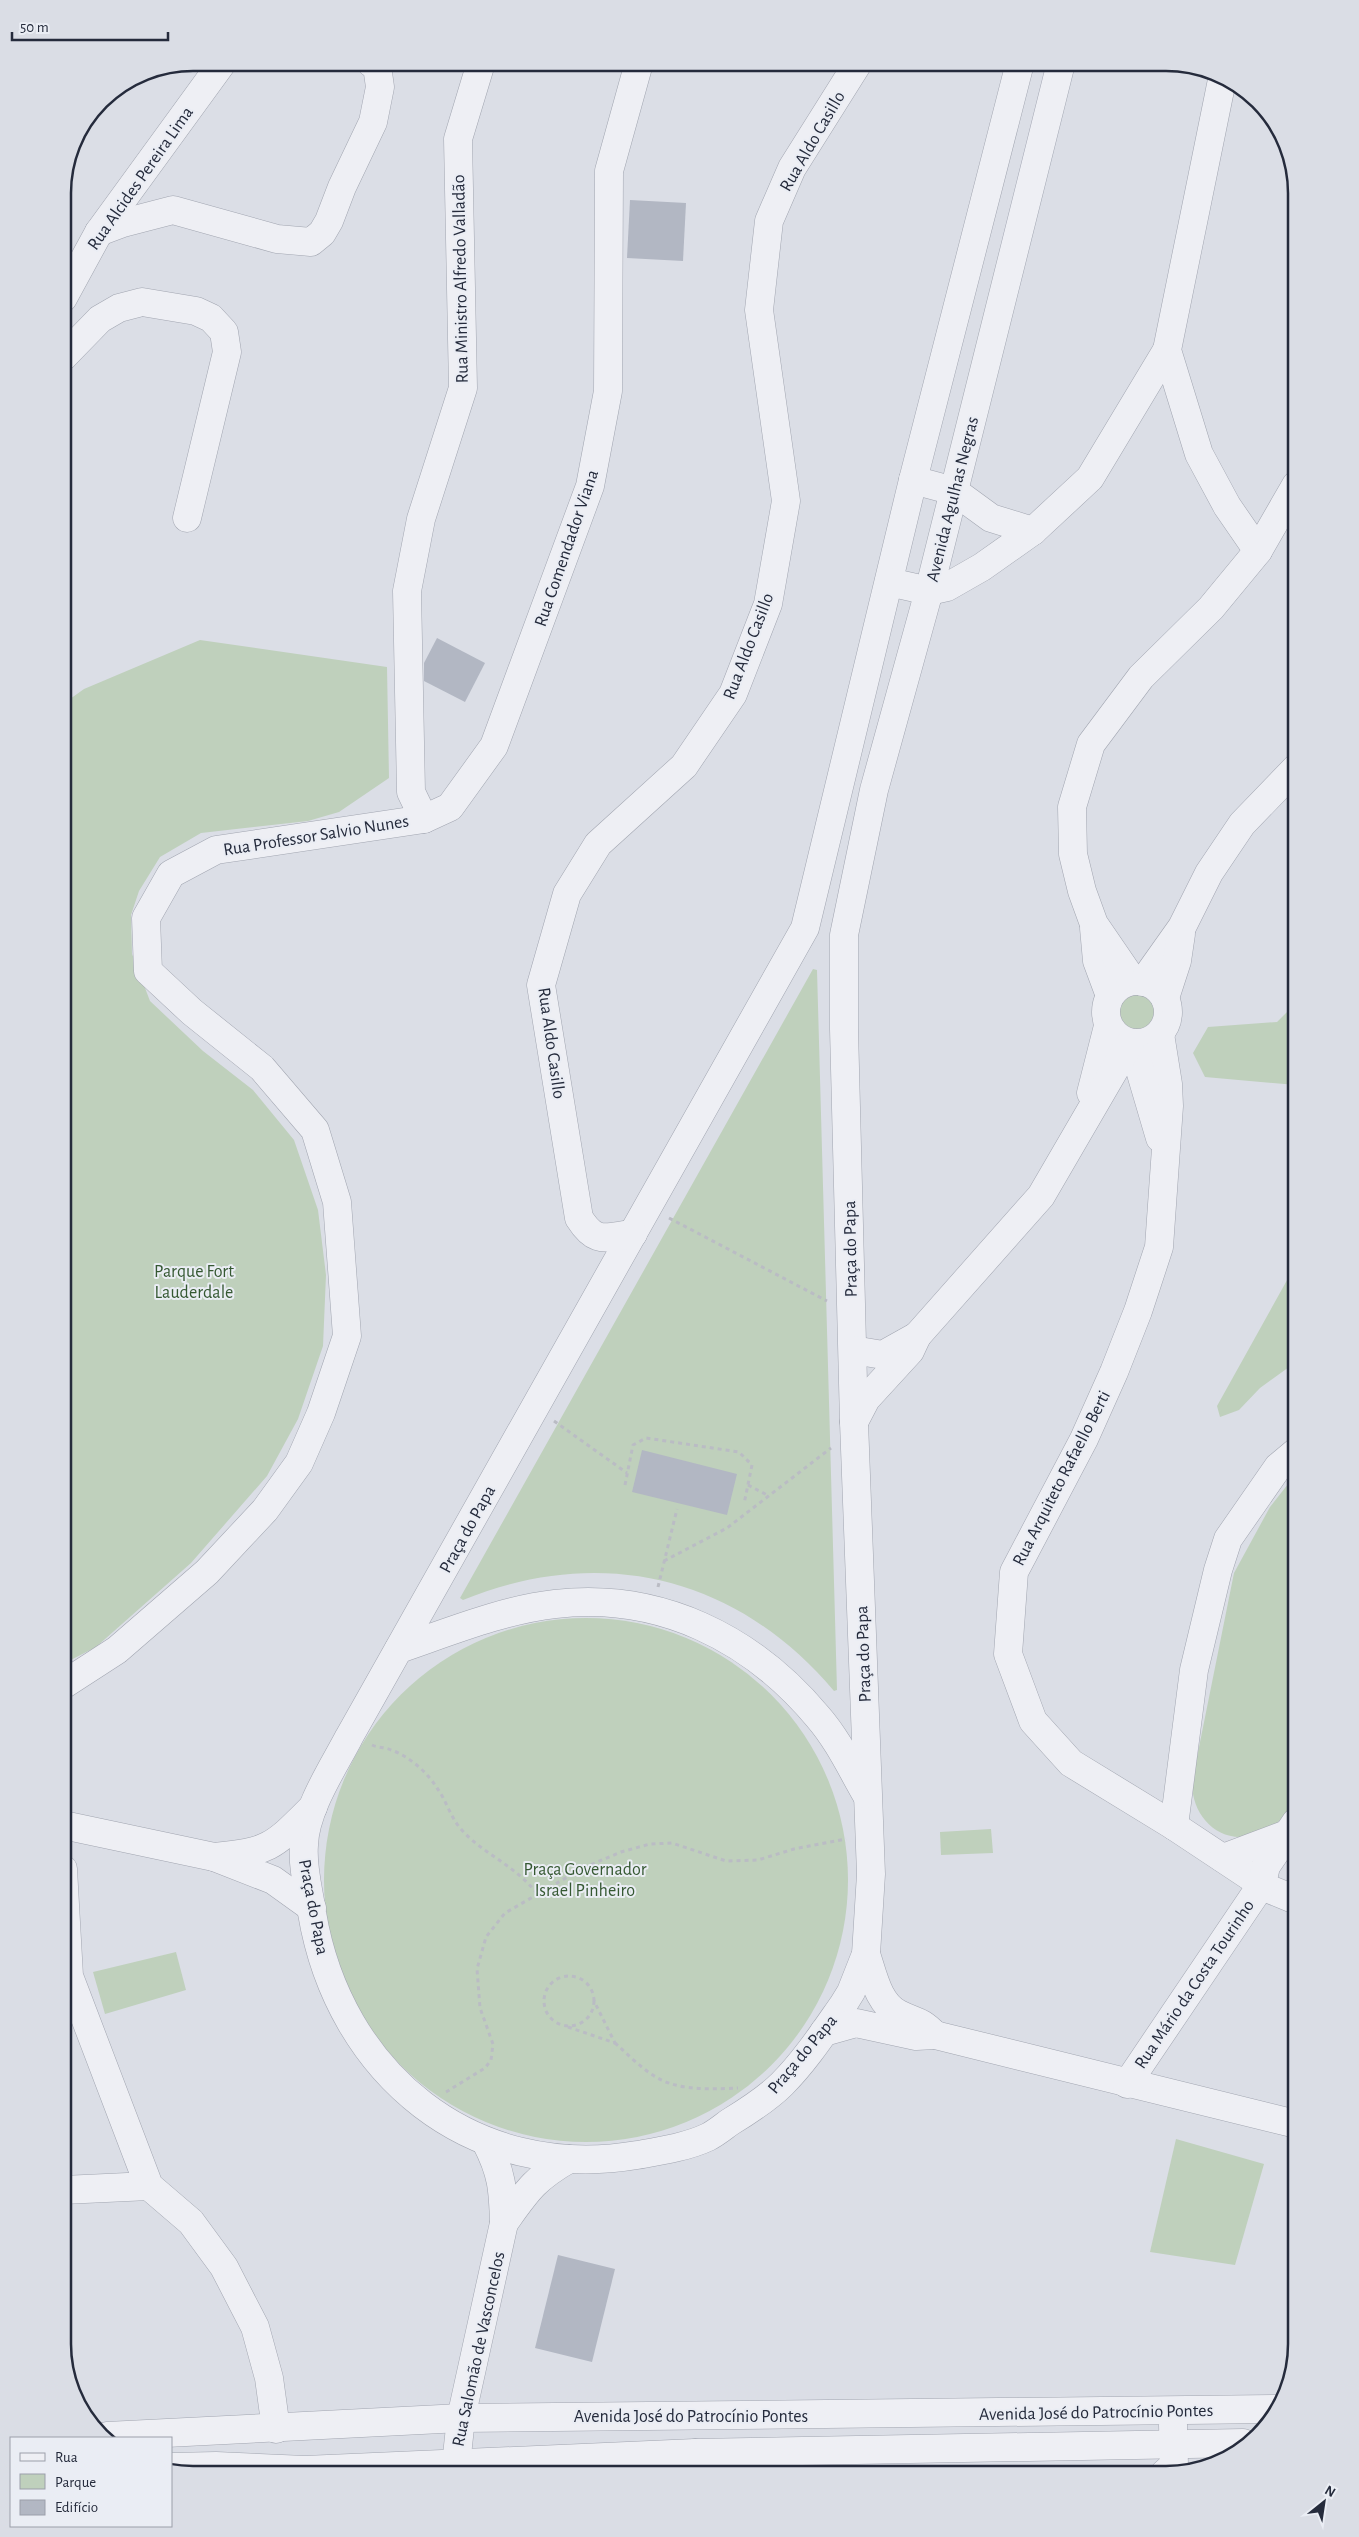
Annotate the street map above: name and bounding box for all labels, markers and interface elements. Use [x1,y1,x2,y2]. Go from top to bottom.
scale bar [12,10,169,42]
text: 50 m [20,20,49,35]
street label: Rua Aldo Casillo [777,88,849,195]
street label: Rua Alcides Pereira Lima [85,104,197,253]
street label: Rua Ministro Alfredo Valladão [450,174,472,384]
street label: Avenida Agulhas Negras [924,415,982,584]
street label: Rua Comendador Viana [532,468,602,629]
street label: Rua Aldo Casillo [720,590,778,702]
street label: Rua Professor Salvio Nunes [222,812,410,860]
street label: Rua Aldo Casillo [534,986,568,1100]
street label: Praça do Papa [841,1200,861,1298]
park label: Parque Fort Lauderdale [154,1263,234,1302]
street label: Rua Arquiteto Rafaello Berti [1010,1388,1114,1569]
street label: Praça do Papa [437,1483,499,1576]
street label: Praça do Papa [853,1605,875,1703]
street label: Praça do Papa [295,1858,331,1956]
park label: Praça Governador Israel Pinheiro [524,1861,647,1900]
street label: Rua Mário da Costa Tourinho [1132,1897,1258,2072]
street label: Praça do Papa [765,2012,841,2098]
street label: Rua Salomão de Vasconcelos [449,2250,508,2448]
street label: Avenida José do Patrocínio Pontes [979,2402,1213,2424]
street label: Avenida José do Patrocínio Pontes [574,2408,808,2426]
legend [10,2437,172,2527]
text: Rua [55,2450,78,2465]
text: Parque [55,2475,96,2490]
north arrow [1299,2477,1349,2527]
text: N [1322,2483,1338,2500]
text: Edifício [55,2500,98,2515]

